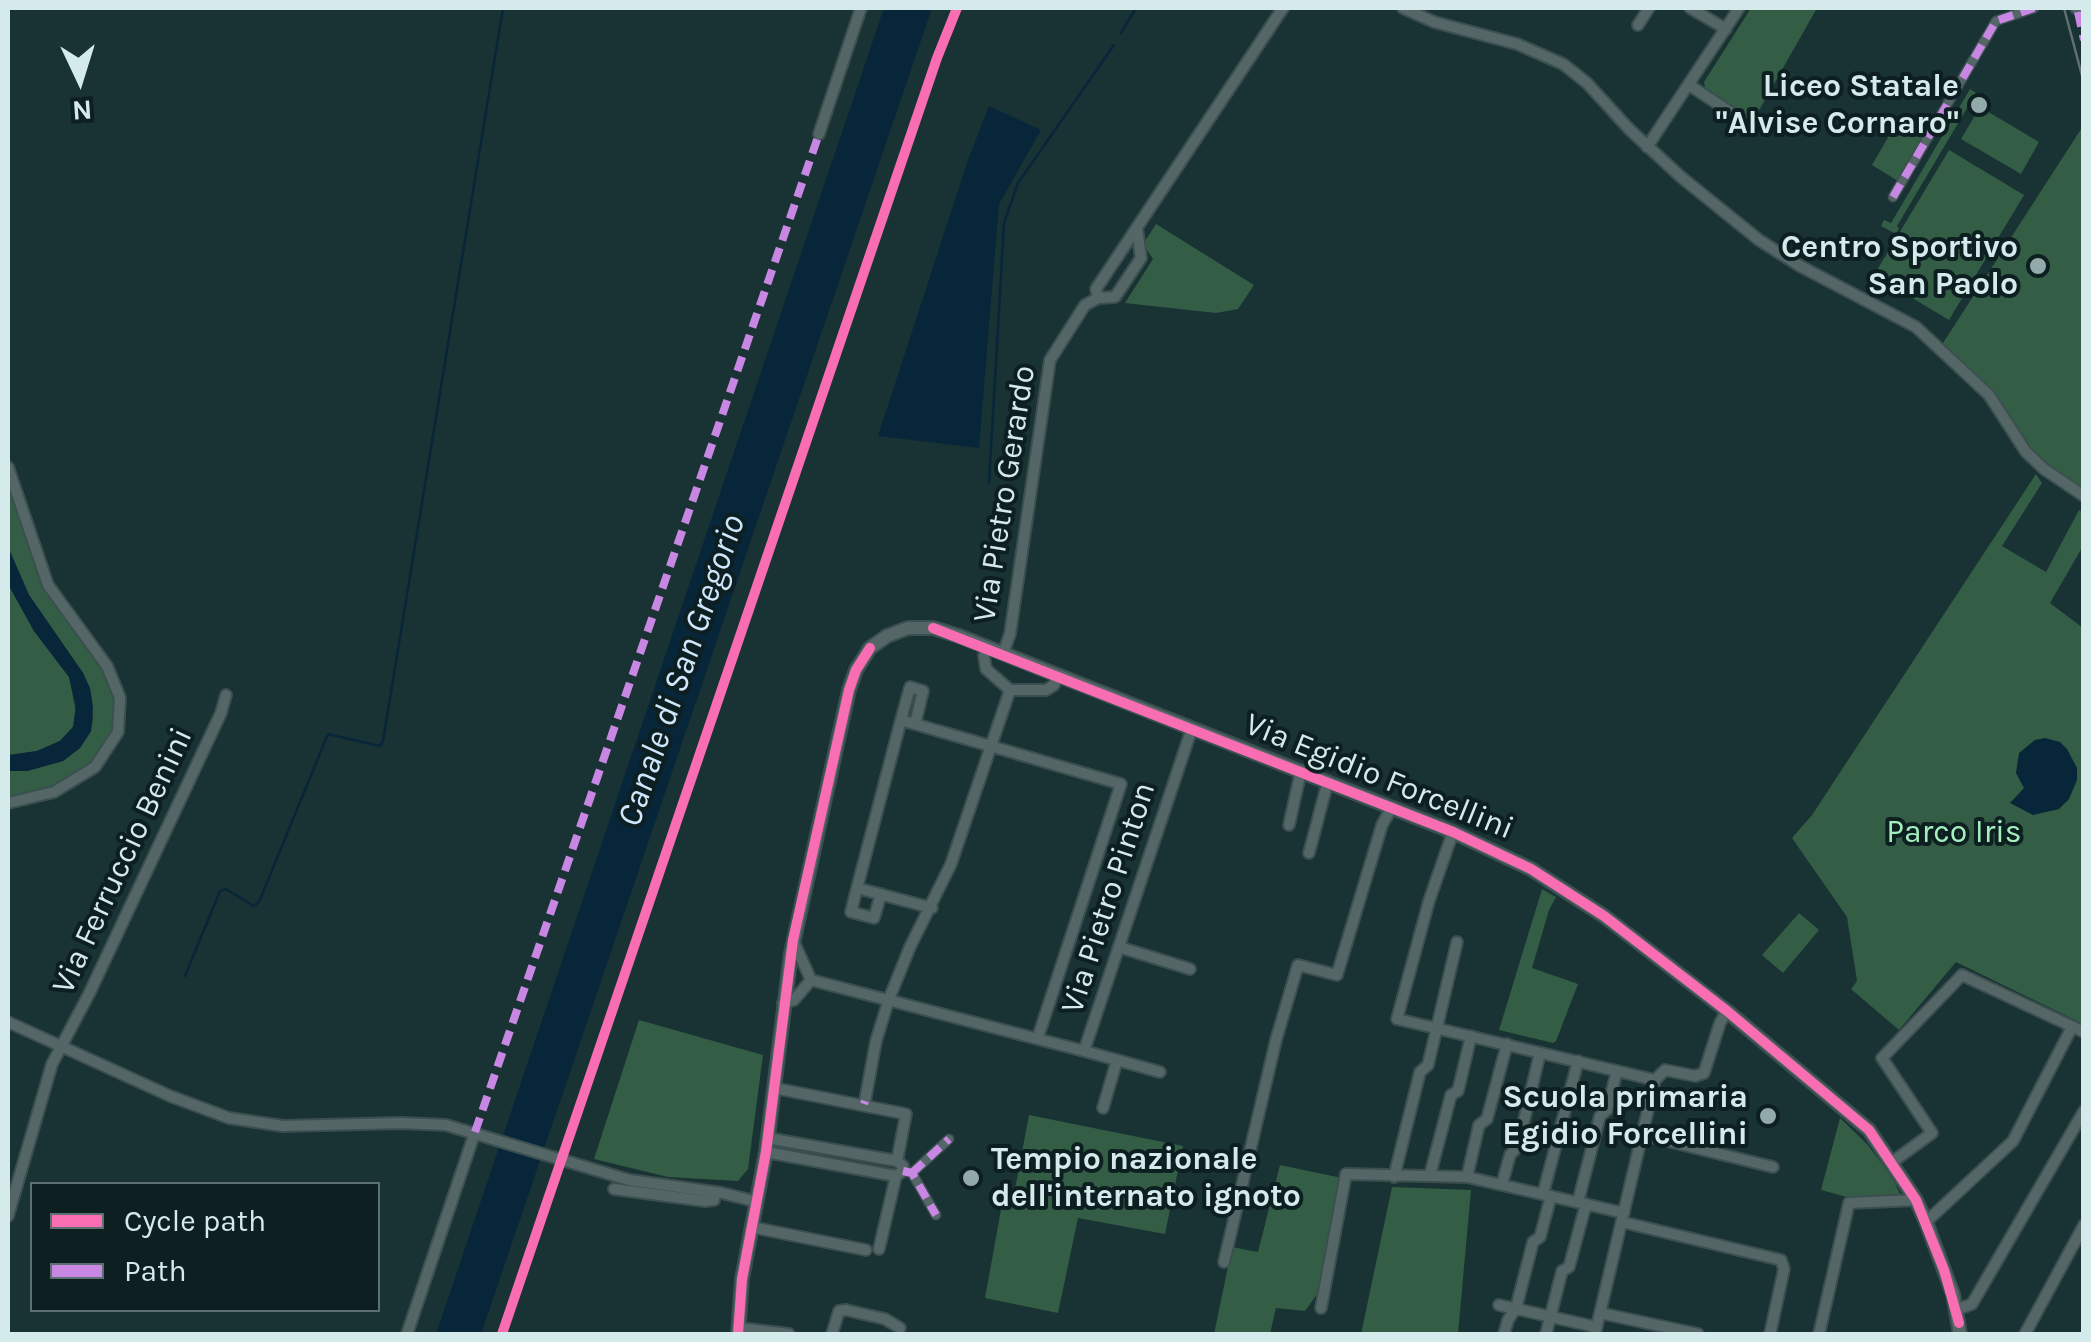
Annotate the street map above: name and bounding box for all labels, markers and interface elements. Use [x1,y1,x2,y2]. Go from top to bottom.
north arrow [30,30,130,130]
place label: Liceo Statale "Alvise Cornaro" [1715,68,1959,143]
text: N [71,93,93,128]
marker: Liceo Statale "Alvise Cornaro" [1968,94,1990,116]
place label: Centro Sportivo San Paolo [1781,229,2018,304]
marker: Centro Sportivo San Paolo [2027,255,2049,277]
street label: Via Pietro Gerardo [966,363,1044,625]
water label: Canale di San Gregorio [609,510,755,832]
street label: Via Egidio Forcellini [1239,706,1519,848]
street label: Via Ferruccio Benini [44,722,202,1000]
street label: Via Pietro Pinton [1054,778,1164,1018]
park label: Parco Iris [1886,814,2022,852]
place label: Scuola primaria Egidio Forcellini [1502,1079,1748,1154]
marker: Scuola primaria Egidio Forcellini [1757,1105,1779,1127]
place label: Tempio nazionale dell'internato ignoto [991,1141,1301,1216]
marker: Tempio nazionale dell'internato ignoto [960,1167,982,1189]
legend [30,1182,380,1312]
text: Cycle path [124,1203,266,1239]
text: Path [124,1253,187,1289]

